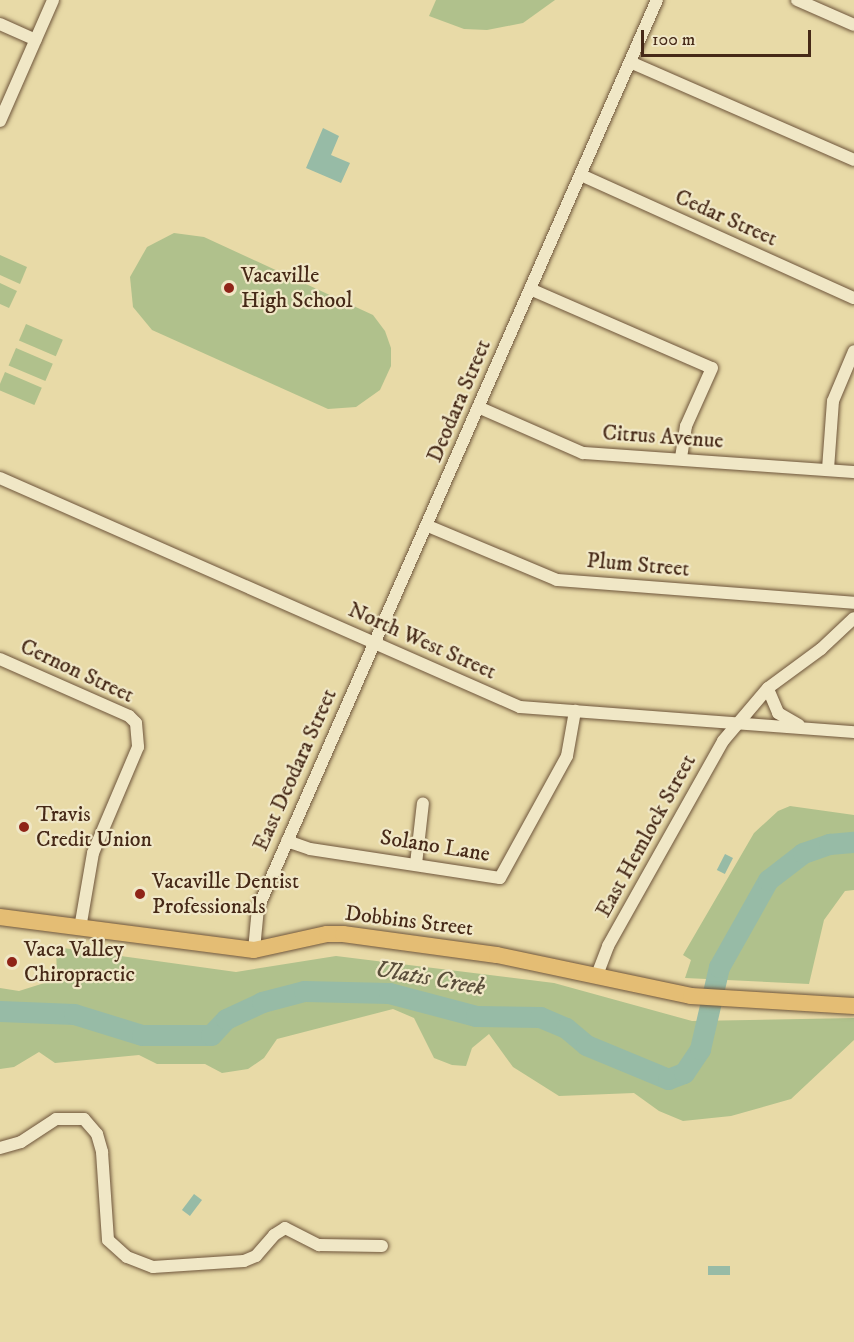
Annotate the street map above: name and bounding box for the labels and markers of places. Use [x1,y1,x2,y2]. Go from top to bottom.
place label: Vacaville High School [241,262,353,314]
marker: Vacaville High School [222,281,236,295]
place label: Travis Credit Union [36,801,152,852]
marker: Travis Credit Union [17,820,31,834]
place label: Vacaville Dentist Professionals [152,868,299,920]
marker: Vacaville Dentist Professionals [133,887,147,901]
place label: Vaca Valley Chiropractic [24,936,135,987]
marker: Vaca Valley Chiropractic [5,955,19,969]

